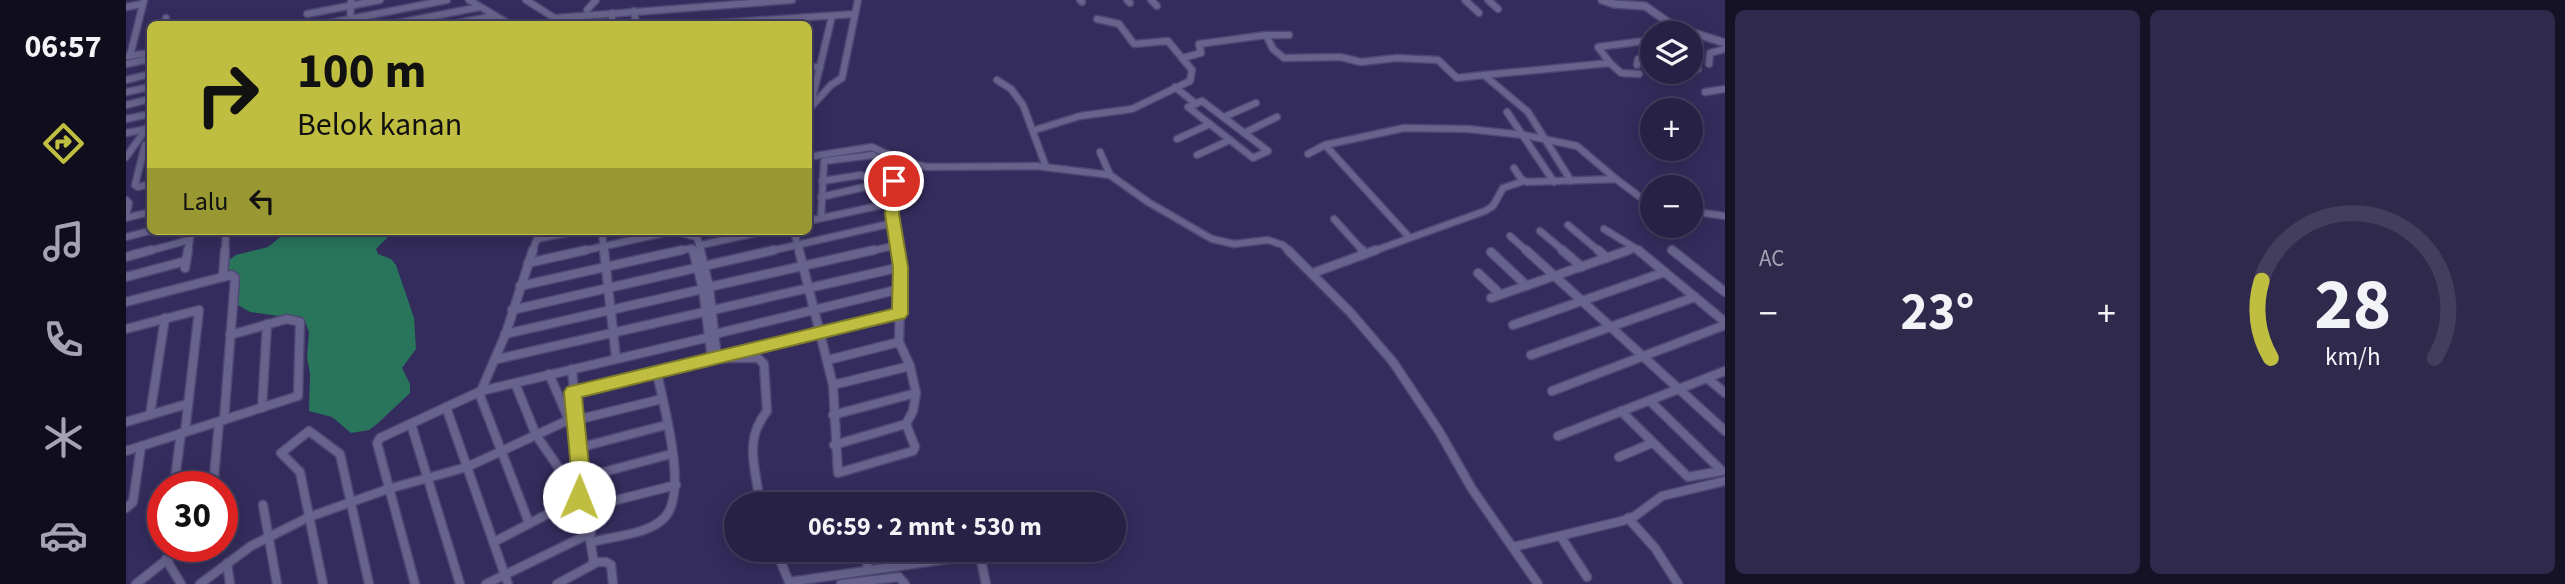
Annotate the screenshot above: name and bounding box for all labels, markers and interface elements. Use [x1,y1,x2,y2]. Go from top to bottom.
map controls [1640,21,1703,238]
button: layers [1640,21,1703,84]
text: 06:57 [24,24,102,70]
text: 100 m [297,37,426,107]
icon: right [182,49,273,140]
button: + [1640,98,1703,161]
text: Belok kanan [297,102,462,148]
icon: directions [39,119,88,168]
pin [864,151,924,211]
icon: arrive [875,162,913,200]
button: − [1640,175,1703,238]
icon: left [243,182,281,220]
text: Lalu [182,183,229,220]
icon: music [39,217,88,266]
text: AC [1759,242,1784,275]
text: 28 [2314,253,2391,357]
text: 23° [1901,276,1974,350]
text: − [1759,287,1778,341]
text: + [2097,287,2116,341]
icon: phone [39,315,88,364]
text: km/h [2325,339,2380,375]
icon: climate [39,413,88,462]
position arrow [542,460,616,534]
speed limit sign: 30 [147,471,238,562]
text: 06:59 · 2 mnt · 530 m [808,508,1042,545]
icon: car [39,511,88,560]

